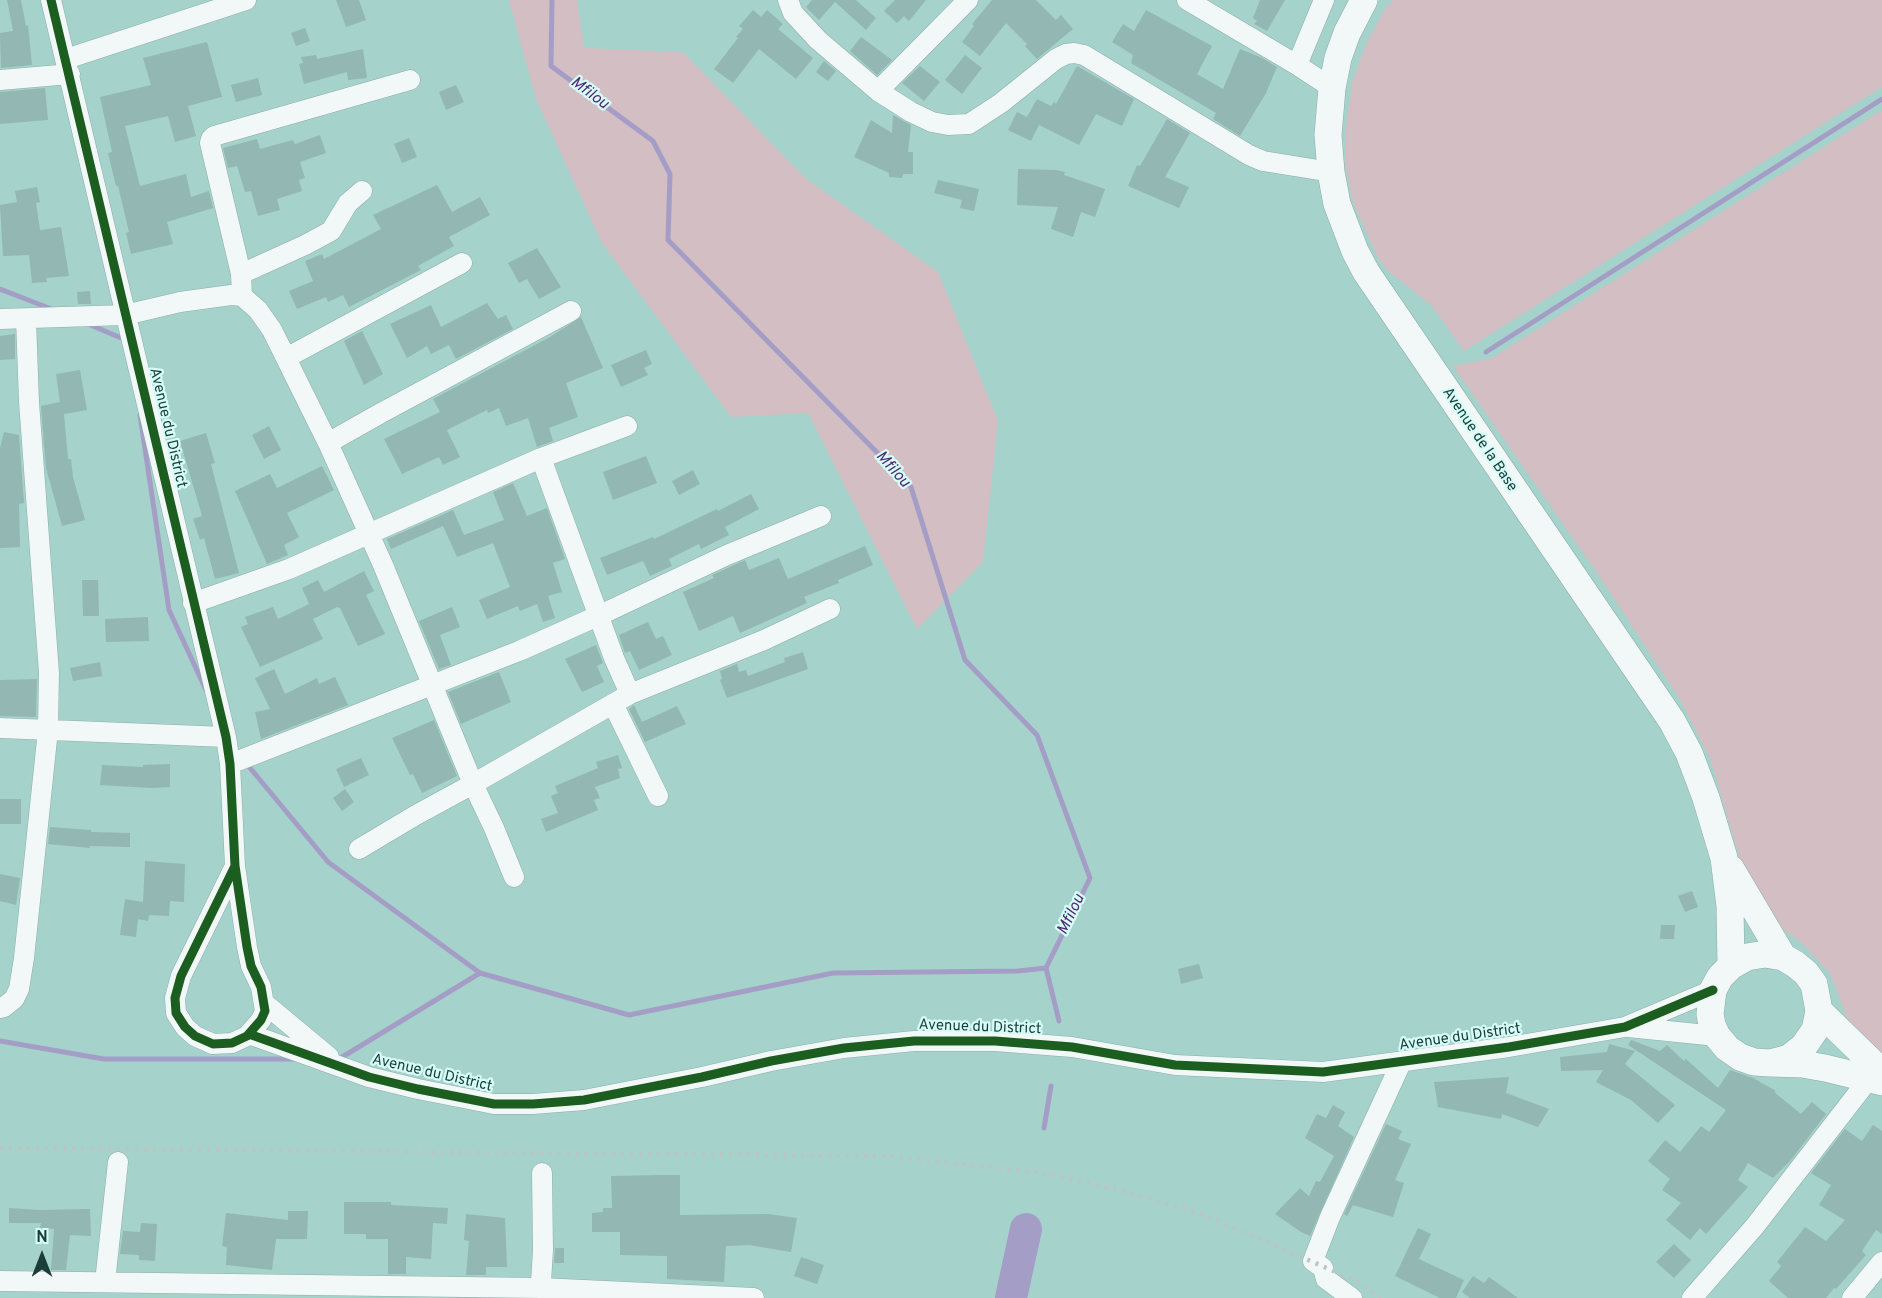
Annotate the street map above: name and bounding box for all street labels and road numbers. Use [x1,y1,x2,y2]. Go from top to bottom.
street label: Avenue du District [144,366,190,490]
street label: Avenue de la Base [1437,384,1521,496]
street label: Avenue du District [918,1017,1042,1039]
street label: Avenue du District [1398,1021,1522,1055]
street label: Avenue du District [370,1051,494,1097]

